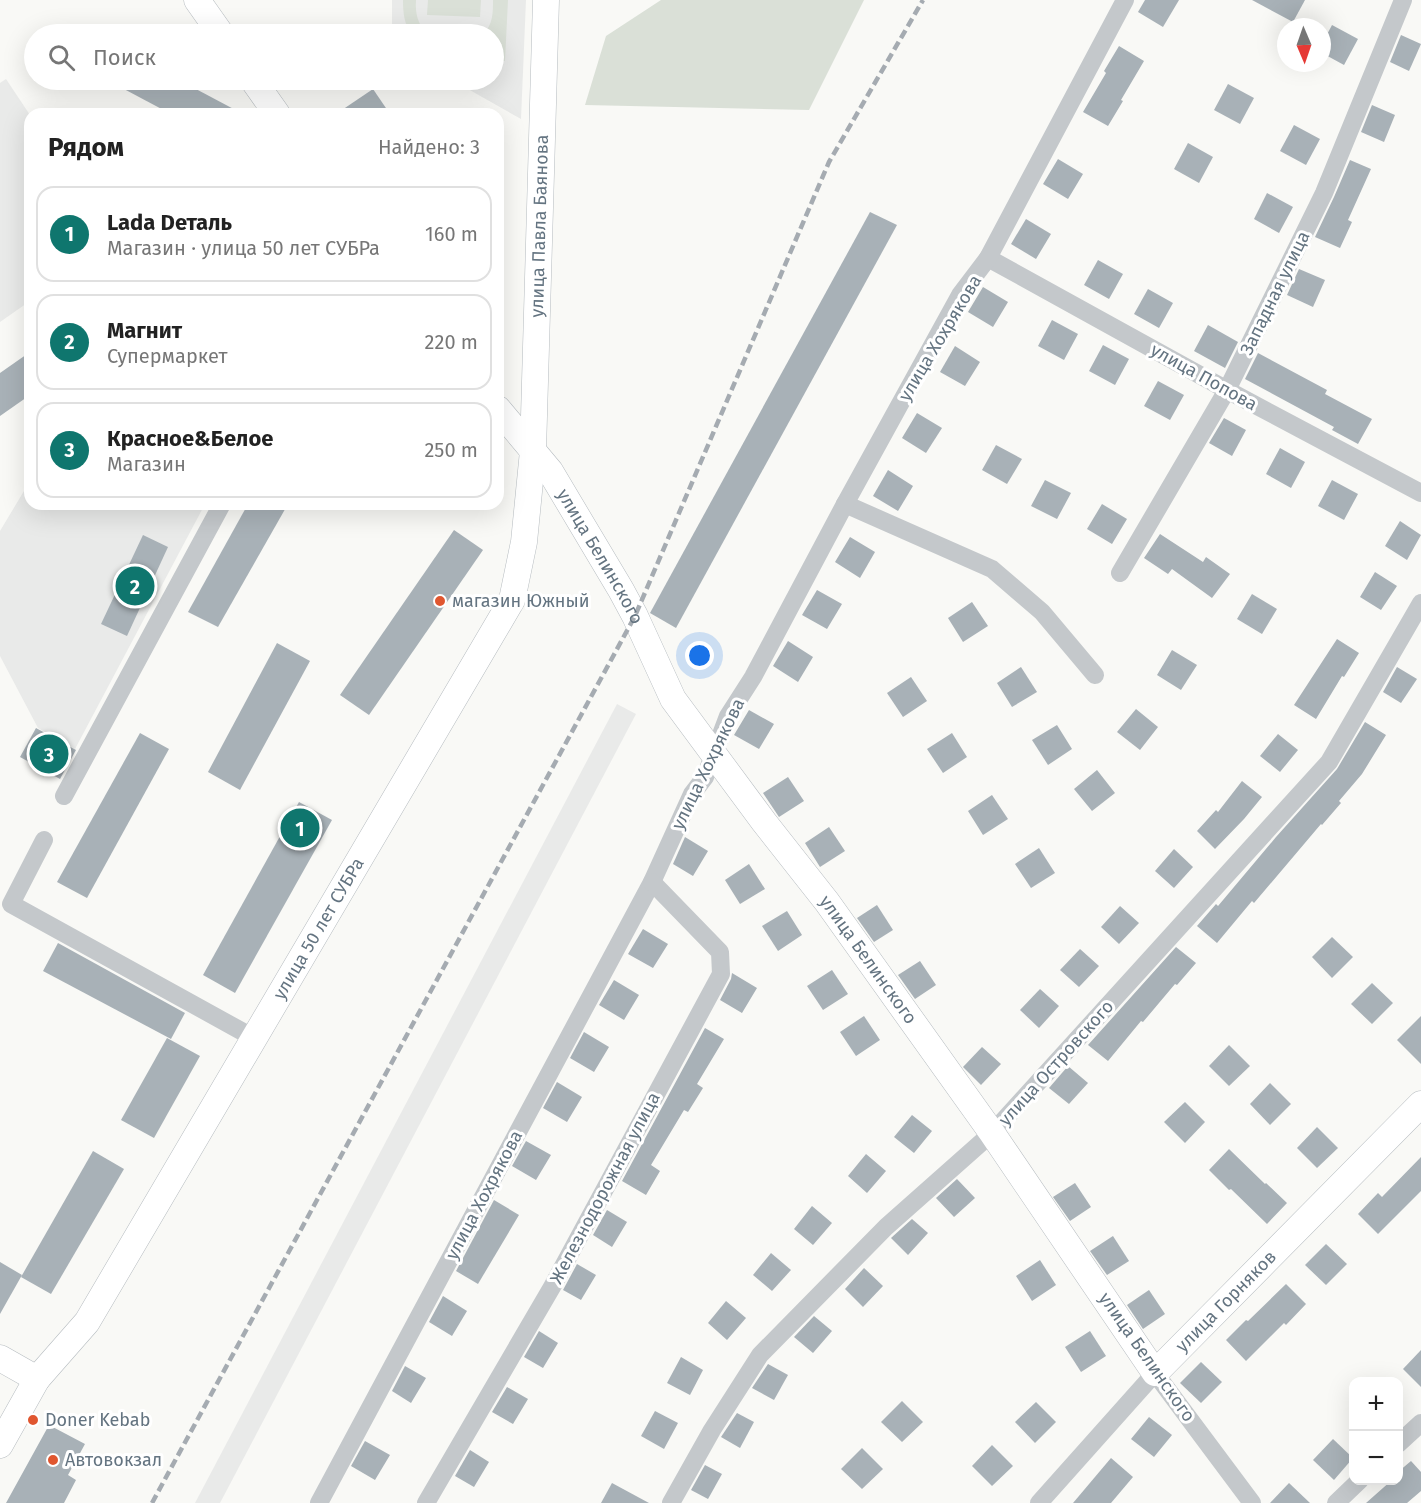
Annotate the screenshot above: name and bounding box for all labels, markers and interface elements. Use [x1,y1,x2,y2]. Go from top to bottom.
north arrow [1277,18,1331,72]
search box [24,24,504,90]
icon: search [45,41,78,74]
text: Поиск [93,44,156,71]
text: Рядом [48,132,124,163]
street label: улица Павла Баянова [526,134,553,318]
text: Найдено: 3 [378,135,480,159]
text: Lada Dеталь [107,209,232,236]
text: 1 [65,222,74,246]
text: 160 m [425,222,478,246]
street label: Западная улица [1236,228,1314,358]
text: Магазин · улица 50 лет СУБРа [107,236,380,260]
street label: улица Хохрякова [894,271,986,405]
text: Магнит [107,317,182,344]
text: 2 [64,330,75,354]
text: 220 m [425,330,478,354]
street label: улица Попова [1147,339,1261,415]
text: Супермаркет [107,344,227,368]
text: Красное&Белое [107,425,273,452]
text: 3 [64,438,75,462]
text: 250 m [424,438,478,462]
text: Магазин [107,452,186,476]
street label: улица Белинского [552,485,648,627]
pin: 2 [116,564,154,608]
place label: магазин Южный [452,590,590,612]
marker: магазин Южный [433,594,447,608]
your location [685,641,714,670]
street label: улица Хохрякова [667,695,749,833]
pin: 3 [29,732,68,777]
pin: 1 [280,806,320,850]
street label: улица 50 лет СУБРа [268,854,369,1003]
street label: улица Белинского [815,891,922,1028]
street label: улица Островского [994,996,1118,1130]
street label: Железнодорожная улица [545,1088,665,1288]
street label: улица Хохрякова [441,1127,527,1263]
street label: улица Горняков [1171,1246,1281,1357]
street label: улица Белинского [1094,1288,1200,1426]
map controls [1349,1377,1403,1485]
button: + [1349,1377,1403,1431]
place label: Doner Kebab [45,1409,150,1431]
marker: Doner Kebab [26,1413,40,1427]
button: − [1349,1431,1403,1485]
place label: Автовокзал [65,1449,162,1471]
marker: Автовокзал [46,1453,60,1467]

